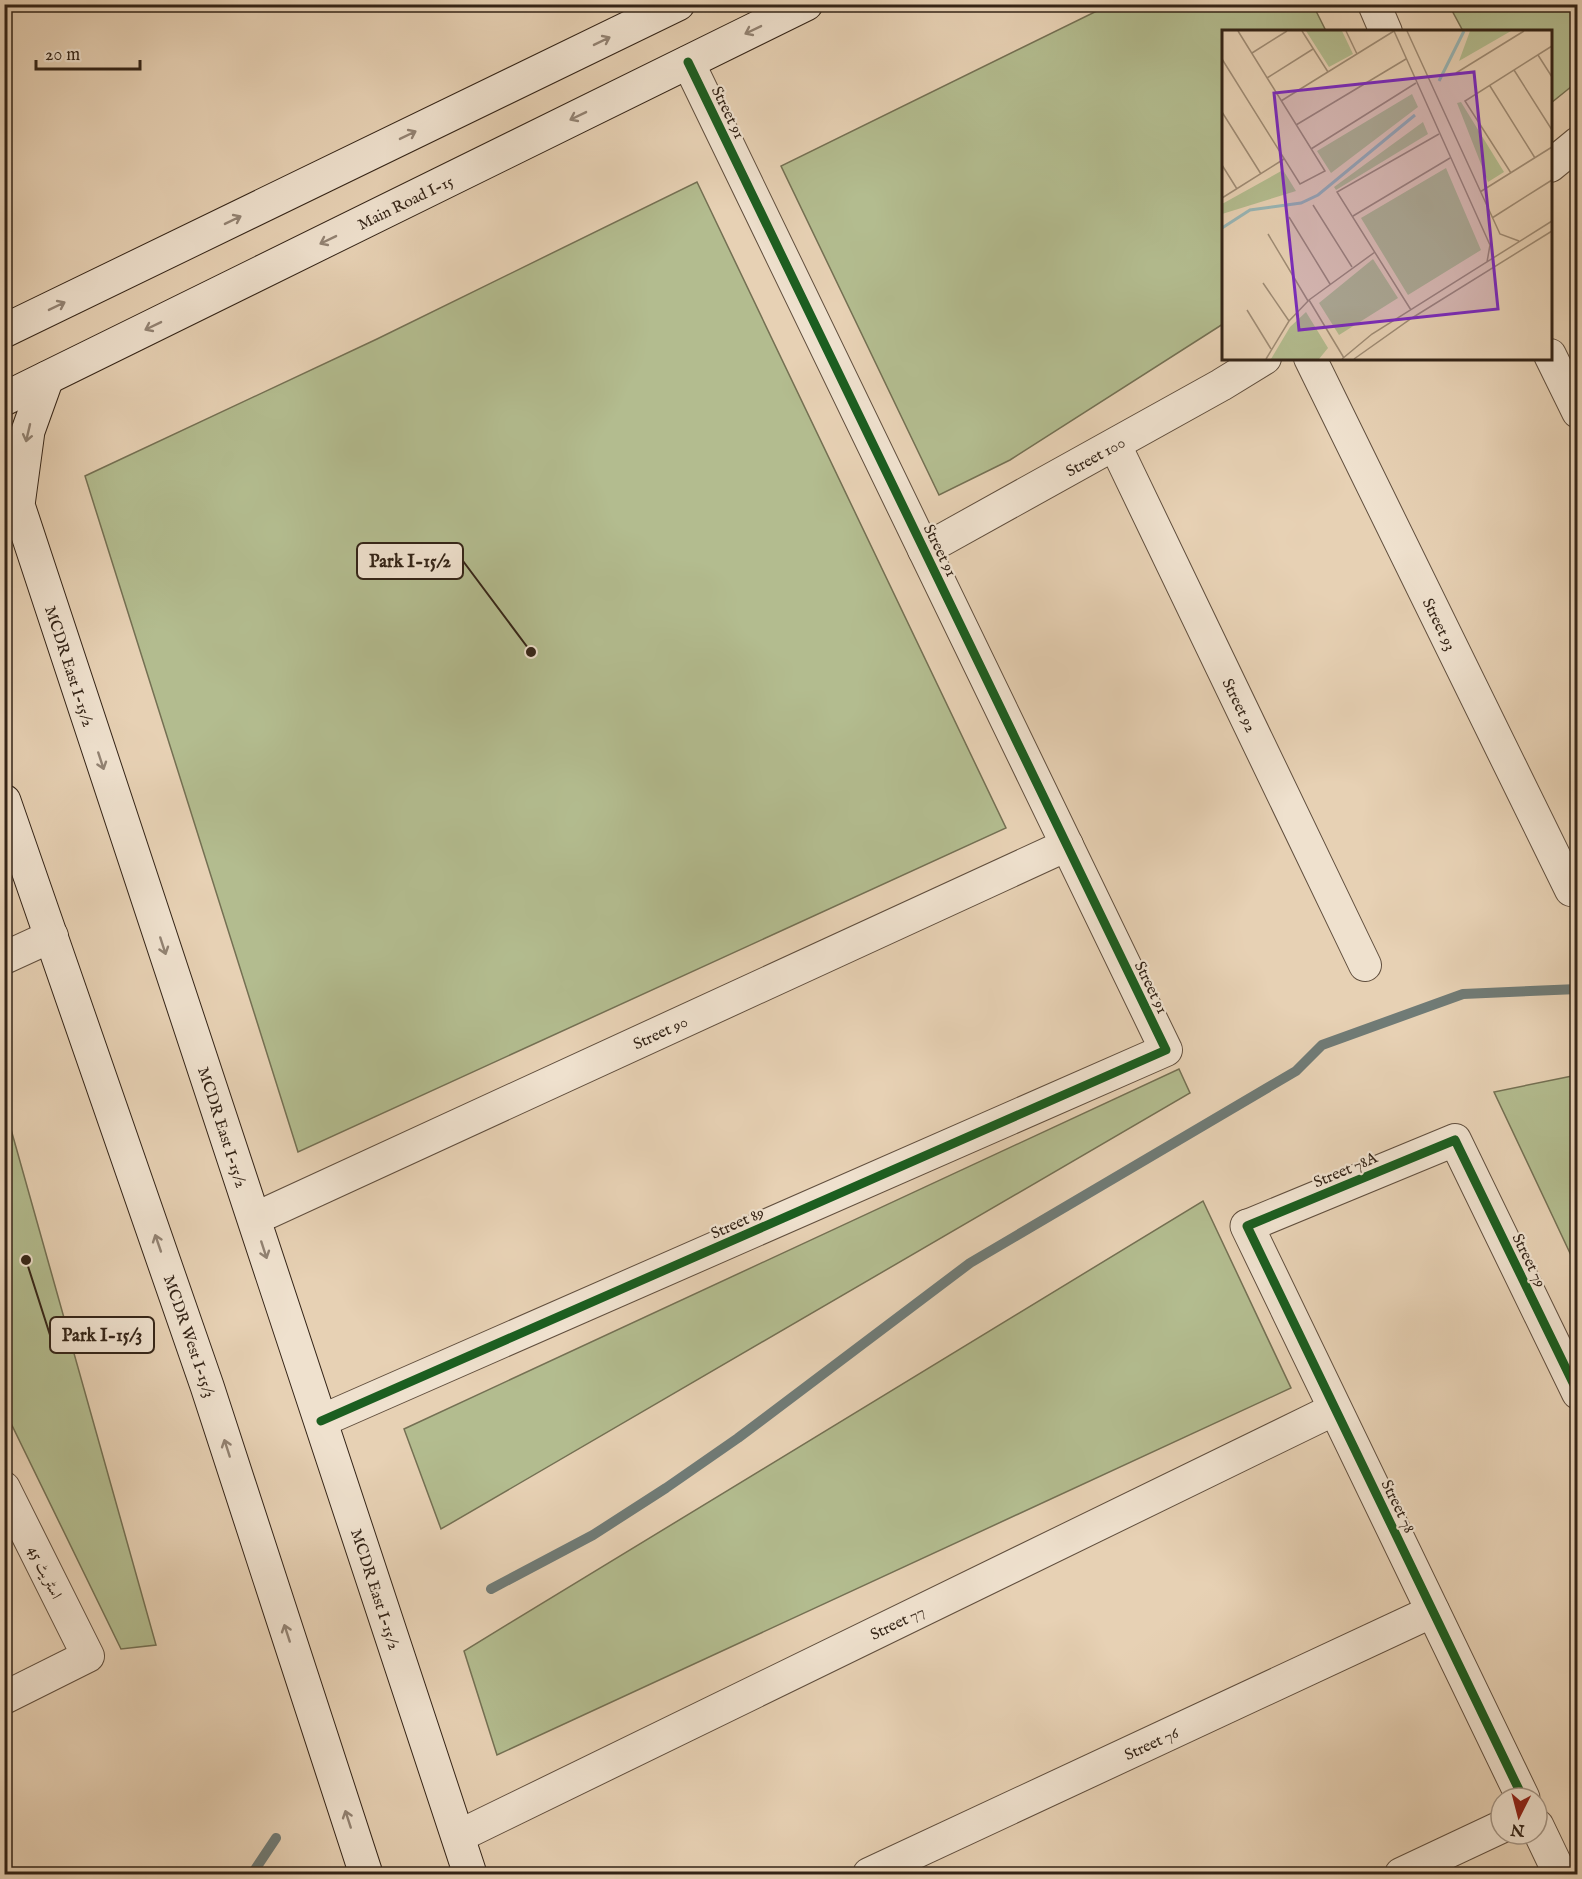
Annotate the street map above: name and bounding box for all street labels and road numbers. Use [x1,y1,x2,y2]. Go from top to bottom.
street label: Street 91 [706,83,749,143]
street label: Main Road I-15 [355,172,457,236]
street label: Street 100 [1063,433,1129,482]
street label: Street 91 [918,521,961,581]
street label: Street 93 [1417,595,1460,655]
street label: MCDR East I-15/2 [39,604,97,730]
street label: Street 92 [1217,676,1260,736]
street label: Street 91 [1129,958,1172,1018]
street label: Street 90 [630,1012,692,1055]
street label: MCDR East I-15/2 [192,1065,250,1191]
street label: Street 78A [1311,1148,1382,1193]
street label: Street 89 [708,1203,768,1244]
street label: Street 79 [1507,1231,1550,1291]
street label: MCDR West I-15/3 [158,1273,218,1401]
street label: Street 78 [1376,1477,1419,1537]
street label: MCDR East I-15/2 [345,1527,403,1653]
street label: اسٹریٹ 45 [23,1543,66,1603]
street label: Street 77 [867,1602,928,1646]
street label: Street 76 [1122,1724,1182,1766]

